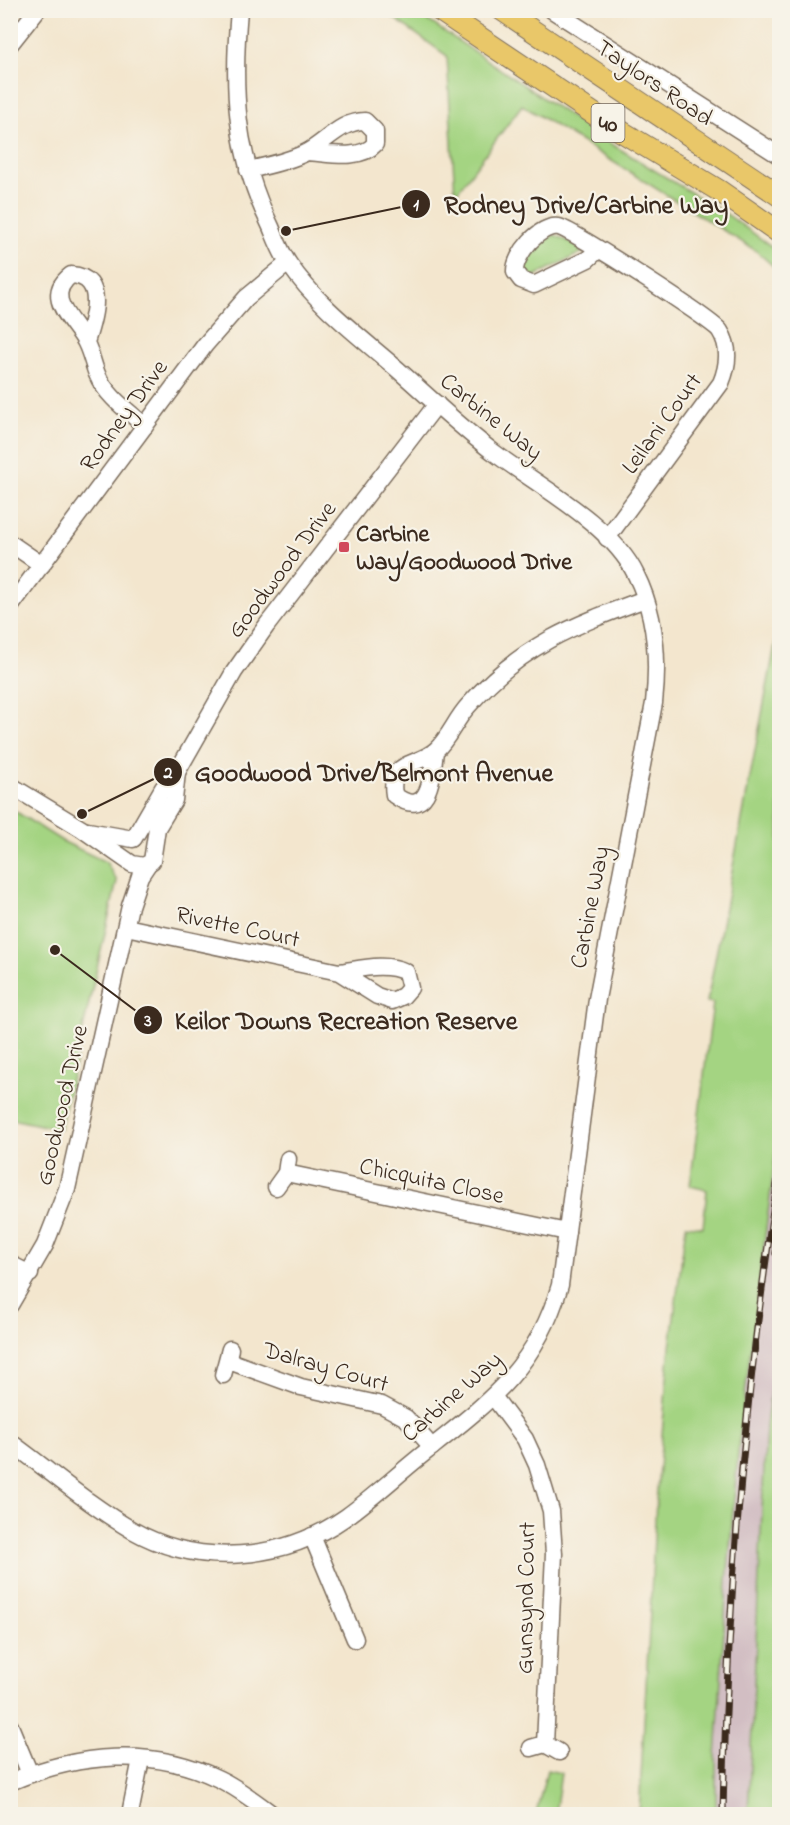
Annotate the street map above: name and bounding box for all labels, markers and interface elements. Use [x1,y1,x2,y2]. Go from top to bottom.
street label: Taylors Road [588,32,720,137]
road number: 40 [592,104,624,142]
callout: Rodney Drive/Carbine Way [401,182,740,226]
text: Rodney Drive/Carbine Way [444,188,728,226]
text: 1 [413,193,419,219]
street label: Rodney Drive [72,353,179,480]
street label: Carbine Way [431,365,550,471]
street label: Leilani Court [614,366,712,482]
street label: Goodwood Drive [220,494,346,646]
place label: Carbine Way/Goodwood Drive [356,518,573,582]
marker: Carbine Way/Goodwood Drive [337,540,351,554]
callout: Goodwood Drive/Belmont Avenue [153,750,565,794]
text: Goodwood Drive/Belmont Avenue [195,756,554,794]
text: 2 [163,761,173,787]
street label: Carbine Way [562,843,621,972]
street label: Rivette Court [172,898,303,959]
callout: Keilor Downs Recreation Reserve [133,998,530,1042]
text: Keilor Downs Recreation Reserve [175,1004,519,1042]
text: 3 [143,1009,152,1035]
street label: Goodwood Drive [28,1022,99,1189]
street label: Chicquita Close [356,1150,507,1215]
street label: Dalray Court [257,1334,392,1404]
street label: Carbine Way [394,1344,512,1453]
street label: Gunsynd Court [509,1522,547,1674]

